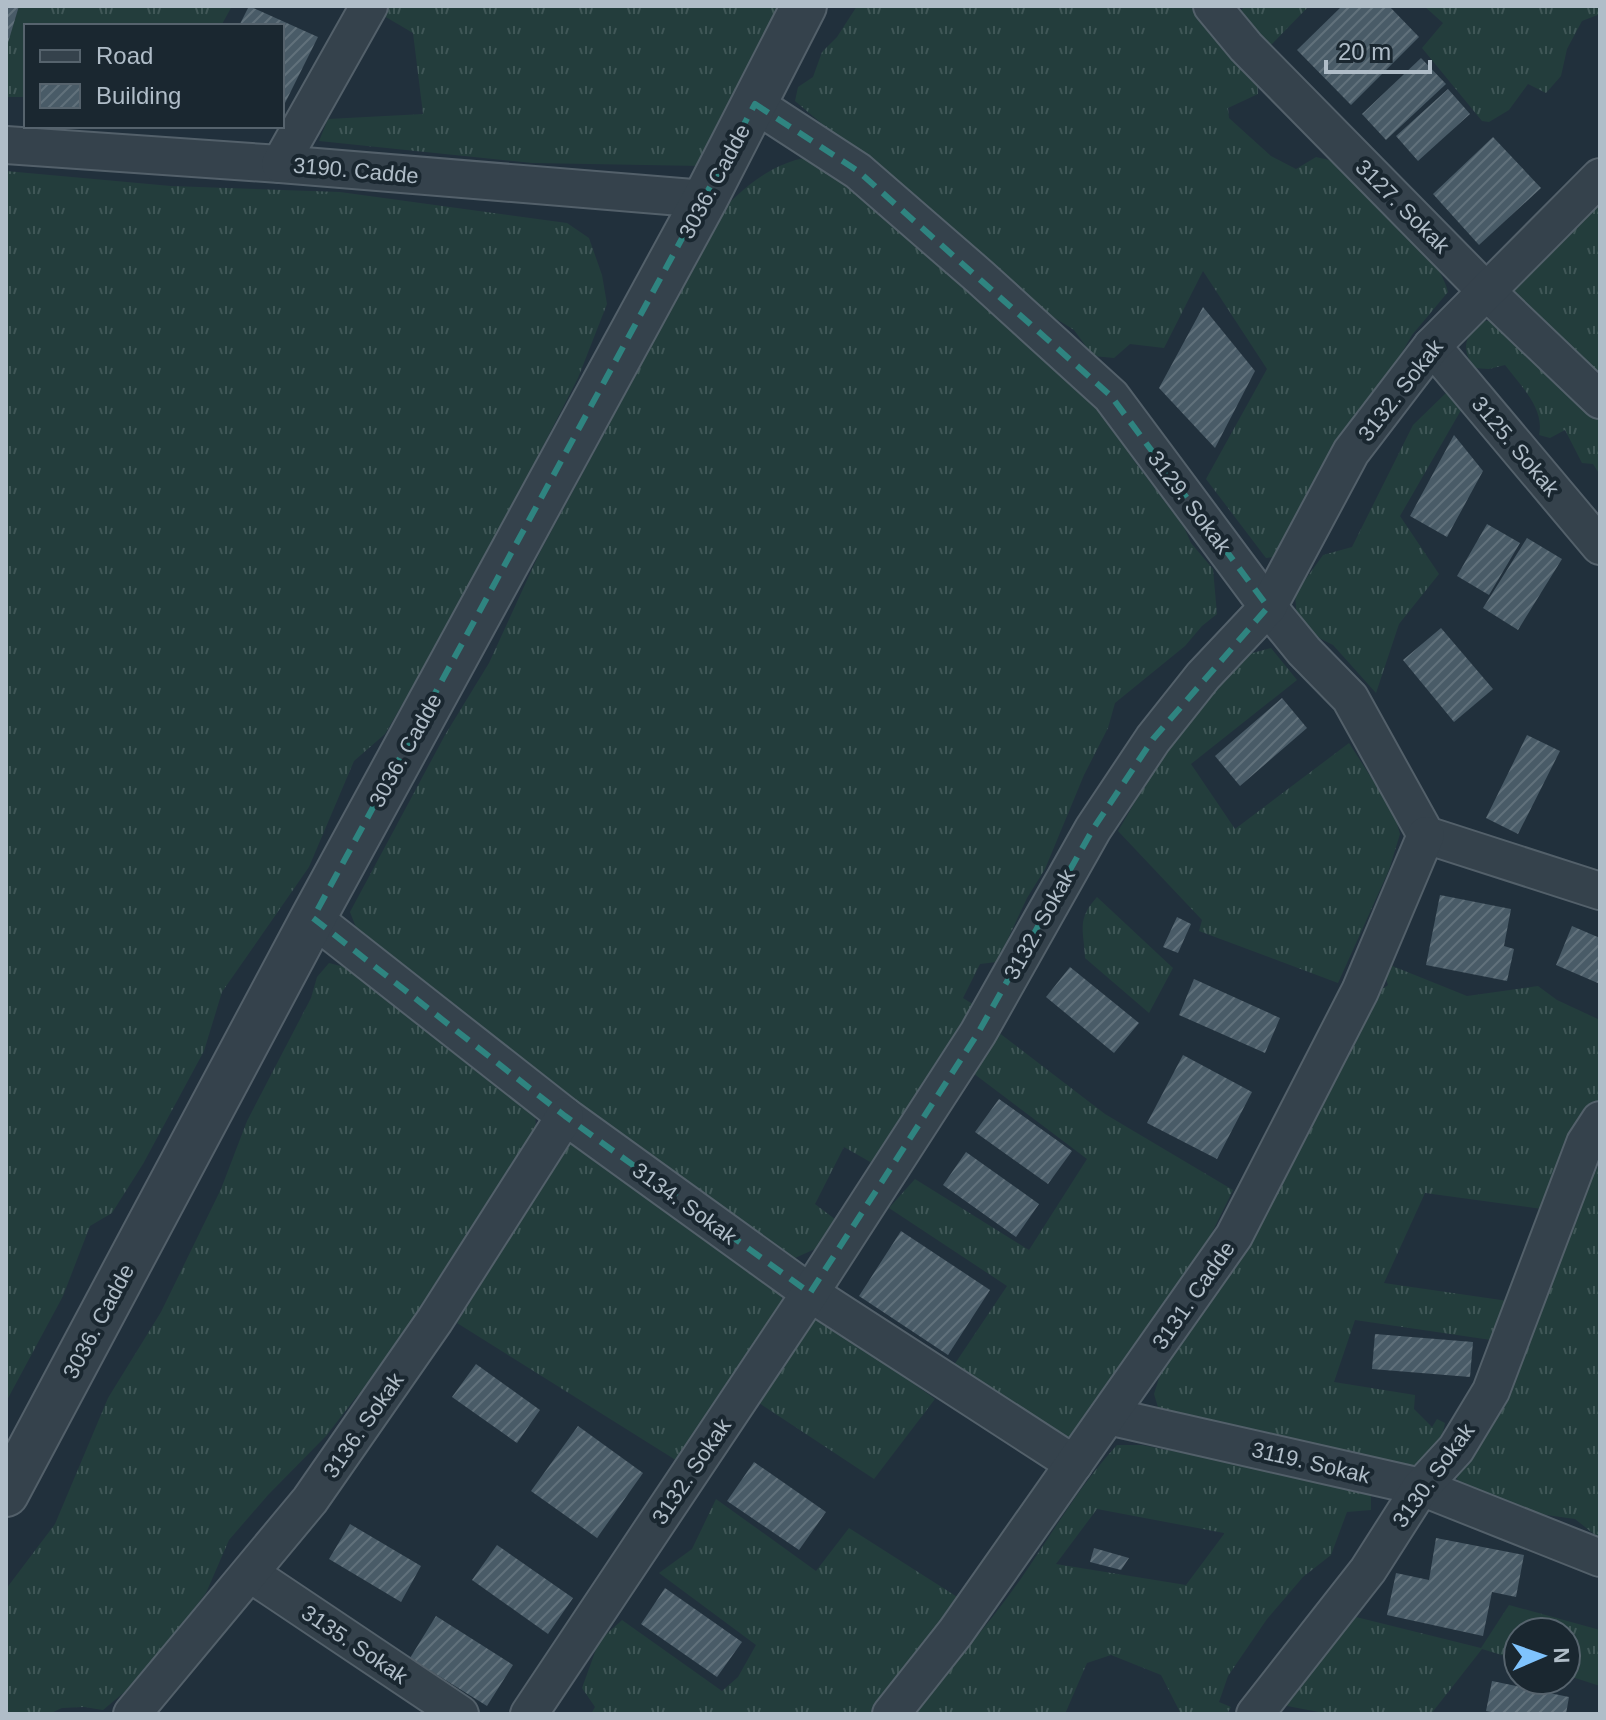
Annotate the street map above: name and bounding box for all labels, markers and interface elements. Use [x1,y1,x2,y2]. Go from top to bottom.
legend [24,24,284,128]
scale bar [1326,24,1430,74]
text: 20 m [1338,38,1391,65]
text: Road [96,42,153,69]
text: Building [96,82,181,109]
street label: 3036. Cadde [674,120,755,243]
street label: 3190. Cadde [292,153,420,188]
street label: 3127. Sokak [1351,154,1455,259]
street label: 3132. Sokak [1353,334,1449,446]
street label: 3125. Sokak [1467,391,1565,502]
street label: 3129. Sokak [1143,446,1237,559]
street label: 3036. Cadde [364,689,447,811]
street label: 3132. Sokak [999,864,1081,984]
street label: 3134. Sokak [628,1157,742,1250]
street label: 3131. Cadde [1147,1237,1240,1354]
street label: 3036. Cadde [58,1260,139,1383]
street label: 3136. Sokak [318,1367,409,1483]
street label: 3132. Sokak [647,1413,737,1529]
street label: 3130. Sokak [1387,1418,1480,1532]
street label: 3119. Sokak [1249,1437,1373,1488]
street label: 3135. Sokak [297,1600,413,1690]
north arrow [1502,1616,1582,1696]
text: N [1549,1647,1574,1664]

